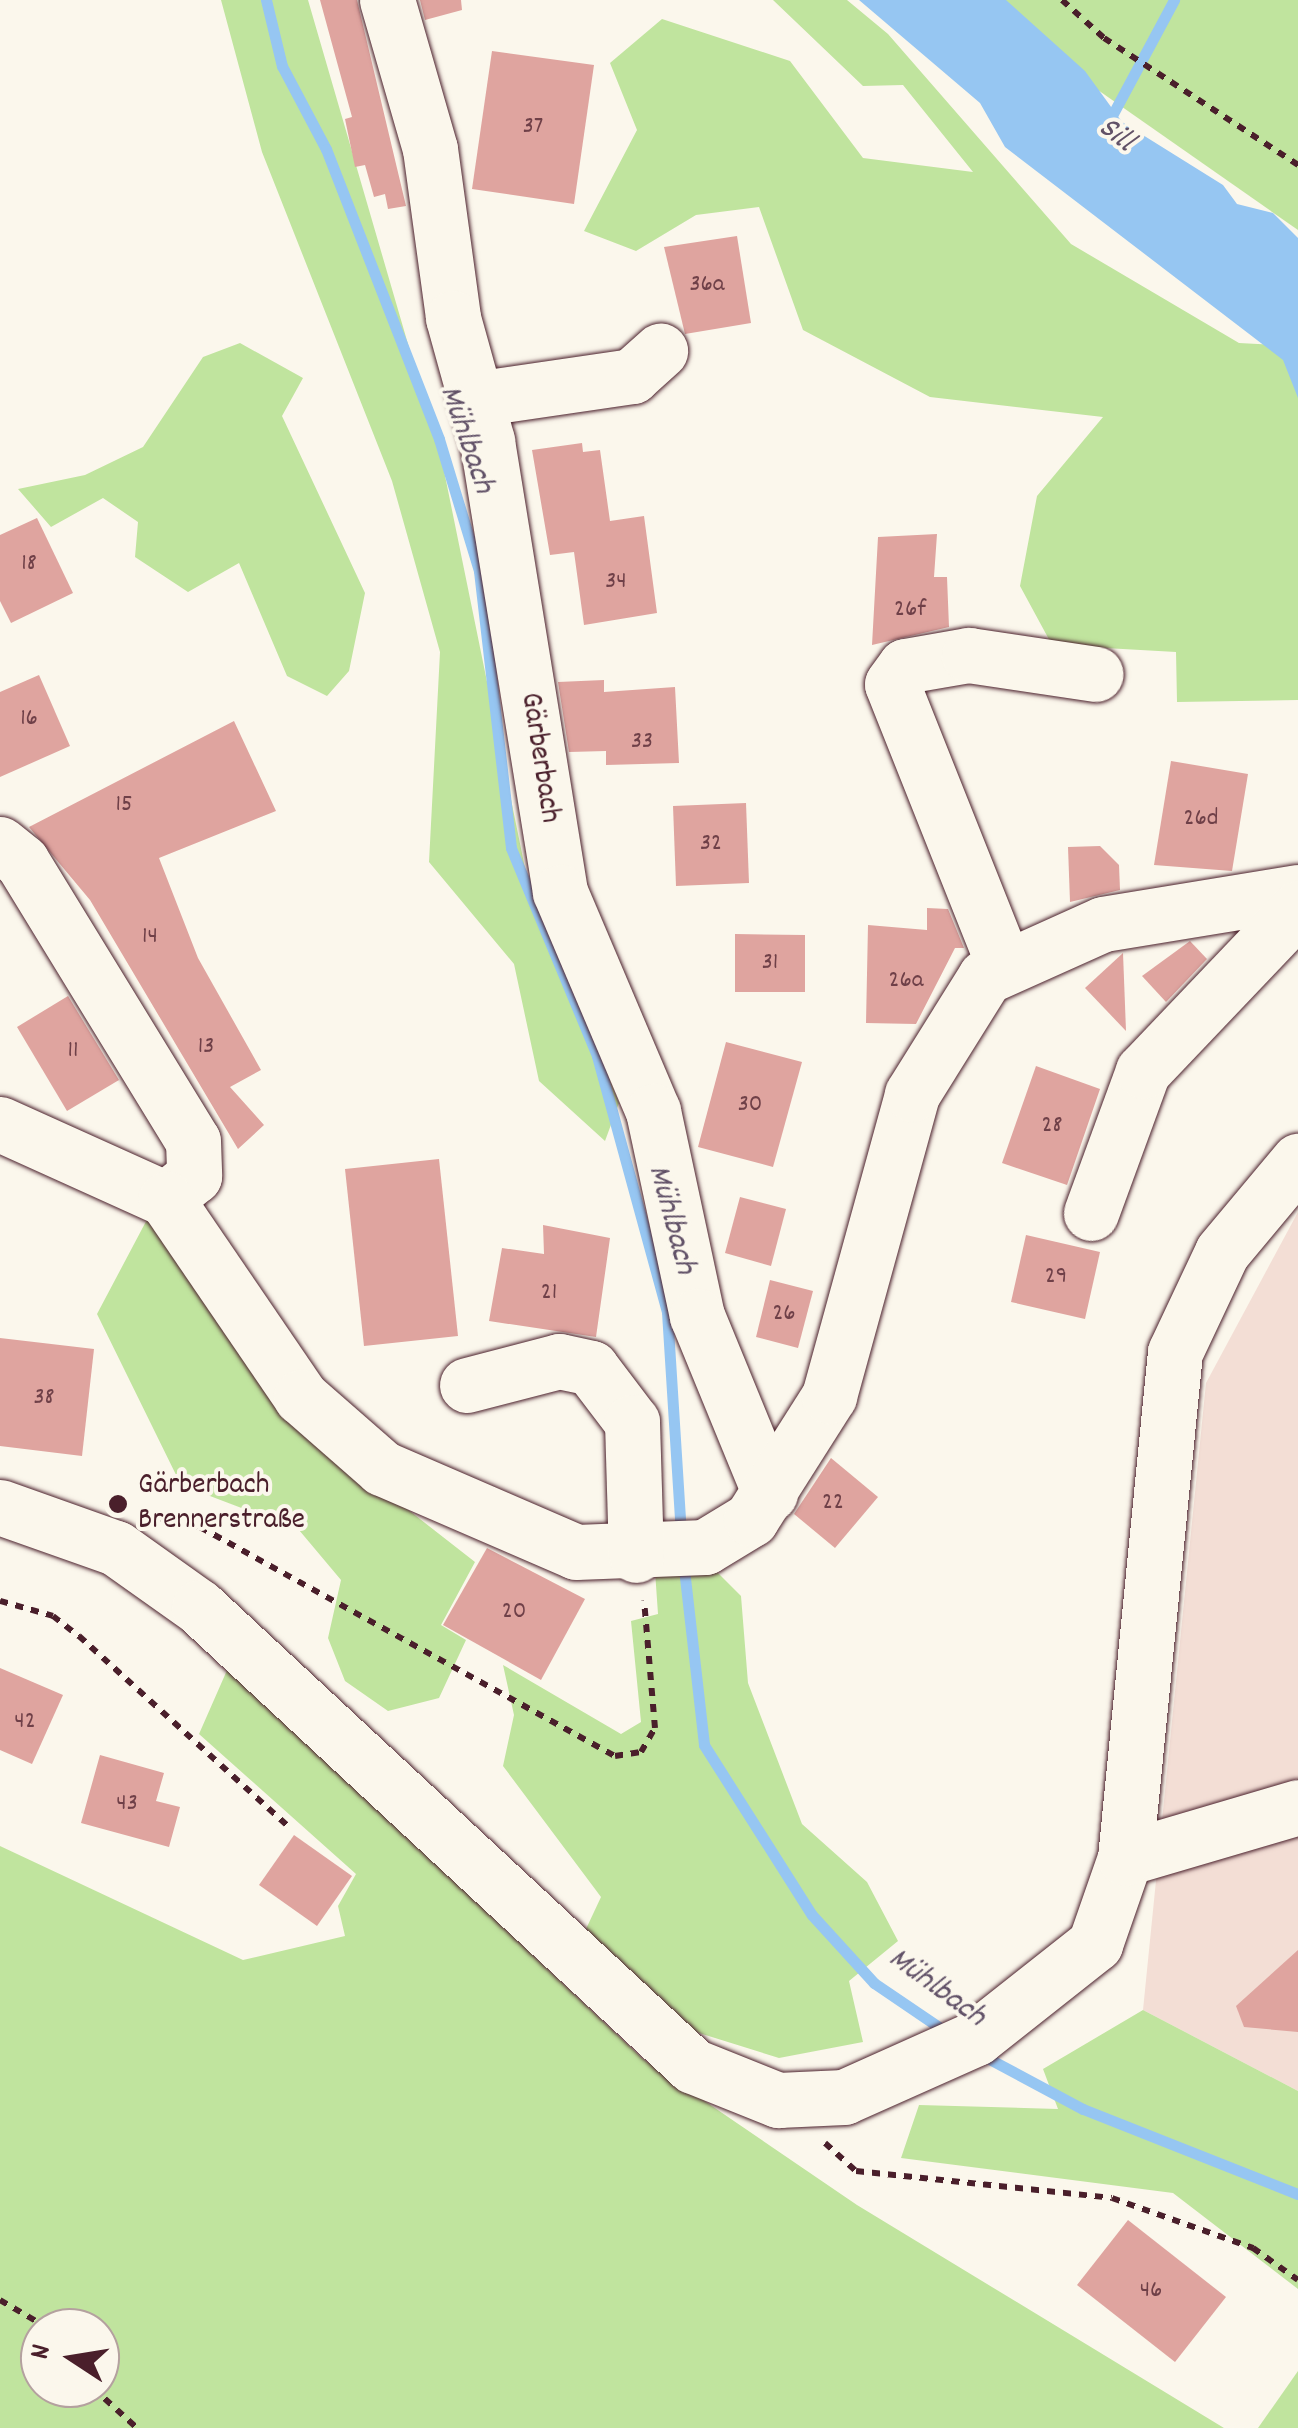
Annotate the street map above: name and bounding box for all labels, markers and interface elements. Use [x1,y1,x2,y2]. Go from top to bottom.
water label: Sill [1089,110,1141,162]
house number: 37 [523,112,543,142]
house number: 36a [689,270,725,300]
water label: Mühlbach [429,381,501,499]
house number: 18 [21,549,37,579]
house number: 34 [605,567,627,597]
house number: 26f [894,595,926,625]
street label: Gärberbach [510,690,566,826]
house number: 16 [20,704,38,734]
house number: 33 [631,727,653,757]
house number: 15 [115,790,133,820]
house number: 26d [1184,804,1218,834]
house number: 32 [700,829,722,859]
house number: 14 [142,922,158,952]
house number: 31 [762,948,778,978]
house number: 26a [889,966,923,996]
house number: 13 [198,1032,214,1062]
house number: 11 [68,1036,78,1066]
house number: 30 [738,1090,762,1120]
house number: 28 [1042,1111,1062,1141]
water label: Mühlbach [637,1161,703,1279]
house number: 29 [1045,1262,1067,1292]
house number: 21 [541,1278,557,1308]
house number: 26 [772,1299,796,1329]
house number: 38 [33,1383,55,1413]
place label: Gärberbach Brennerstraße [138,1469,305,1540]
house number: 22 [822,1488,844,1518]
marker: Gärberbach Brennerstraße [107,1493,129,1515]
house number: 20 [502,1597,526,1627]
house number: 42 [14,1707,36,1737]
house number: 43 [116,1789,138,1819]
water label: Mühlbach [880,1941,992,2037]
house number: 46 [1140,2276,1162,2306]
north arrow [20,2308,120,2408]
text: N [22,2341,64,2363]

